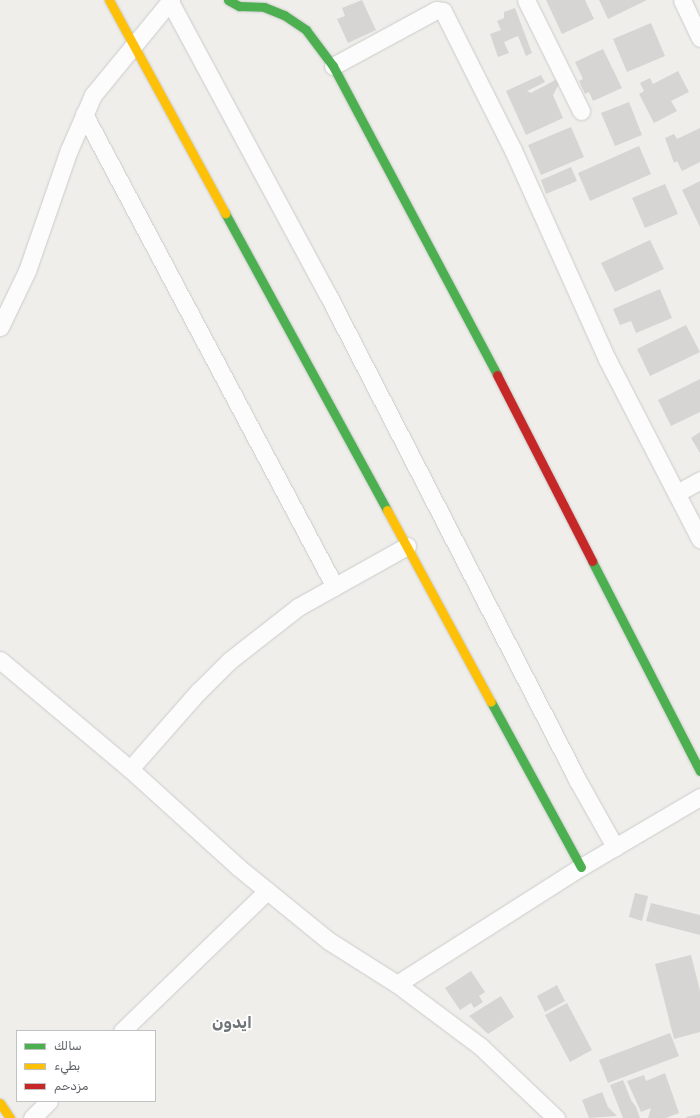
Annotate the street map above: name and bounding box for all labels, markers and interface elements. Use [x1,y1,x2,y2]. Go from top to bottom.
district label: ايدون [212,1013,252,1033]
legend [16,1030,156,1102]
text: سالك [54,1039,82,1053]
text: بطيء [54,1059,80,1073]
text: مزدحم [54,1079,88,1093]

